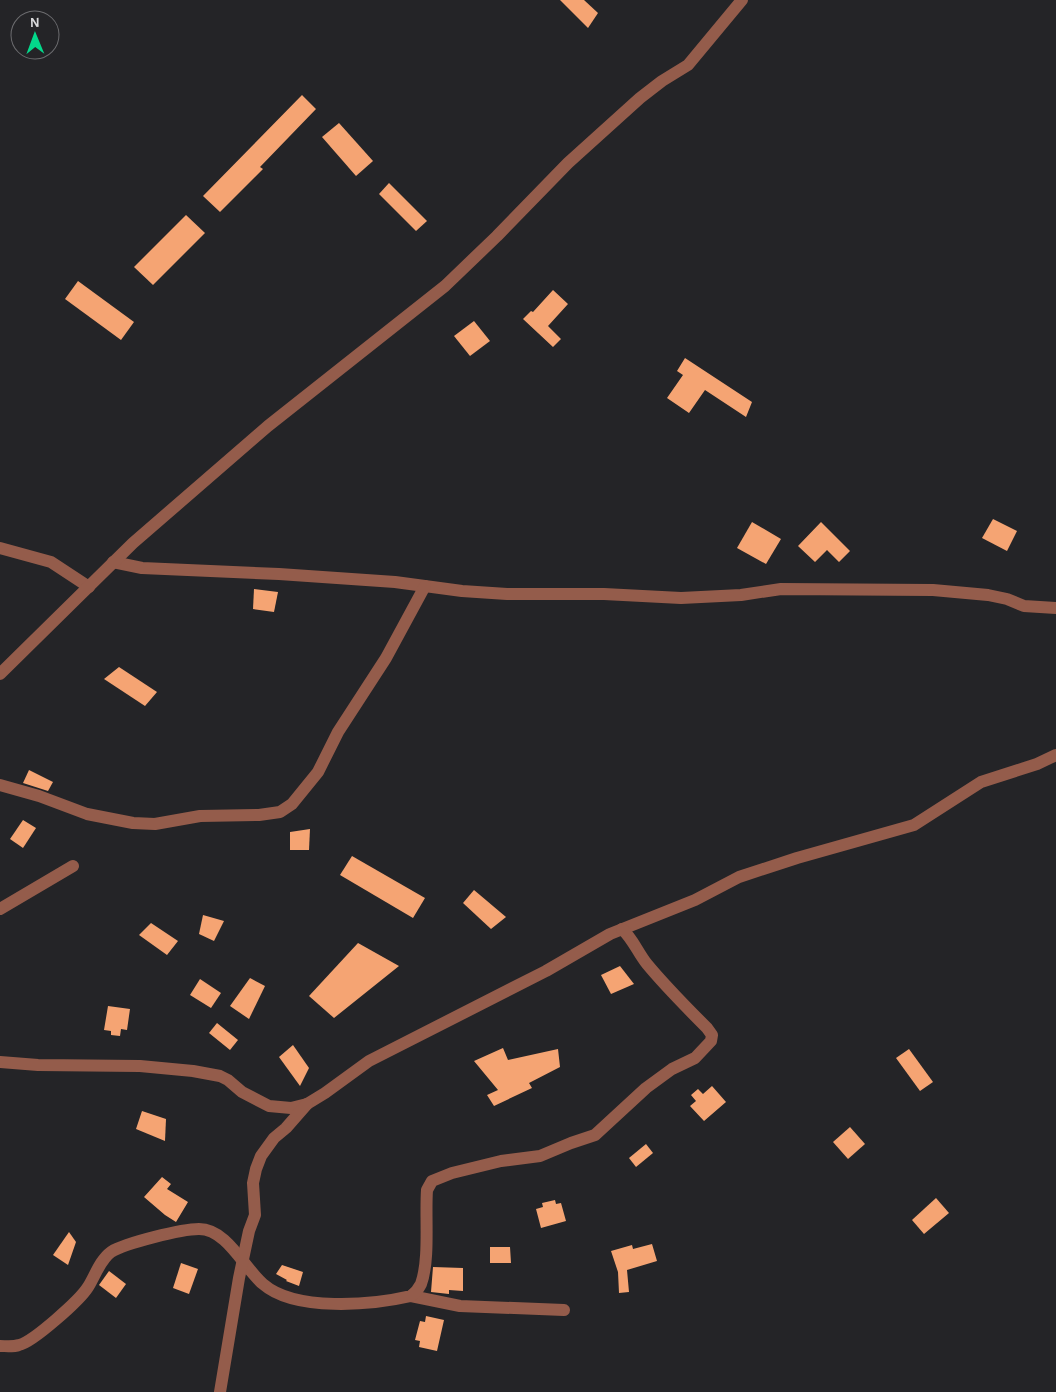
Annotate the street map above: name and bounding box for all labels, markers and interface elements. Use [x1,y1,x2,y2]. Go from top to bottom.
north arrow [10,10,60,60]
text: N [30,16,40,30]

